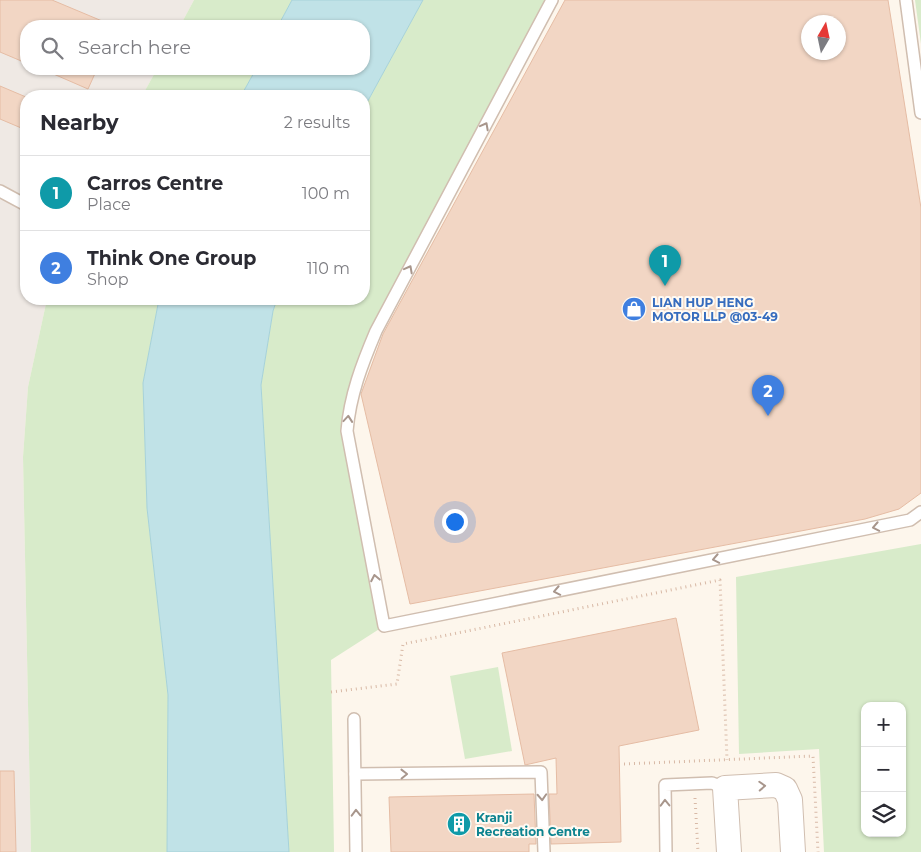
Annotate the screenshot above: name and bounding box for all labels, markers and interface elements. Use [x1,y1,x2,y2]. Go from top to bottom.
north arrow [801,15,846,60]
search box [20,20,370,75]
icon: search [38,34,66,62]
text: Search here [78,36,191,59]
text: Nearby [40,110,119,135]
text: 2 results [284,113,350,132]
one-way arrow [479,122,489,131]
text: Carros Centre [87,172,223,195]
text: 1 [53,184,59,203]
text: 100 m [302,184,350,203]
text: Place [87,195,131,214]
pin: 1 [649,245,681,286]
text: Think One Group [87,247,256,270]
text: 2 [51,259,61,278]
text: 110 m [307,259,350,278]
one-way arrow [403,266,413,275]
text: Shop [87,270,129,289]
place label: LIAN HUP HENG MOTOR LLP @03-49 [652,295,778,324]
shop icon: LIAN HUP HENG MOTOR LLP @03-49 [621,296,647,322]
pin: 2 [752,375,784,416]
one-way arrow [342,414,353,422]
your location [442,509,468,535]
one-way arrow [871,521,880,532]
one-way arrow [712,554,721,564]
one-way arrow [370,574,380,583]
one-way arrow [553,586,561,596]
map controls [861,702,906,837]
button: + [861,702,906,747]
button: − [861,747,906,792]
one-way arrow [400,769,408,779]
one-way arrow [758,780,766,791]
button: layers [861,792,906,837]
one-way arrow [537,794,547,802]
one-way arrow [660,799,670,807]
one-way arrow [350,809,361,817]
place label: Kranji Recreation Centre [476,810,590,839]
building icon: Kranji Recreation Centre [446,811,472,837]

